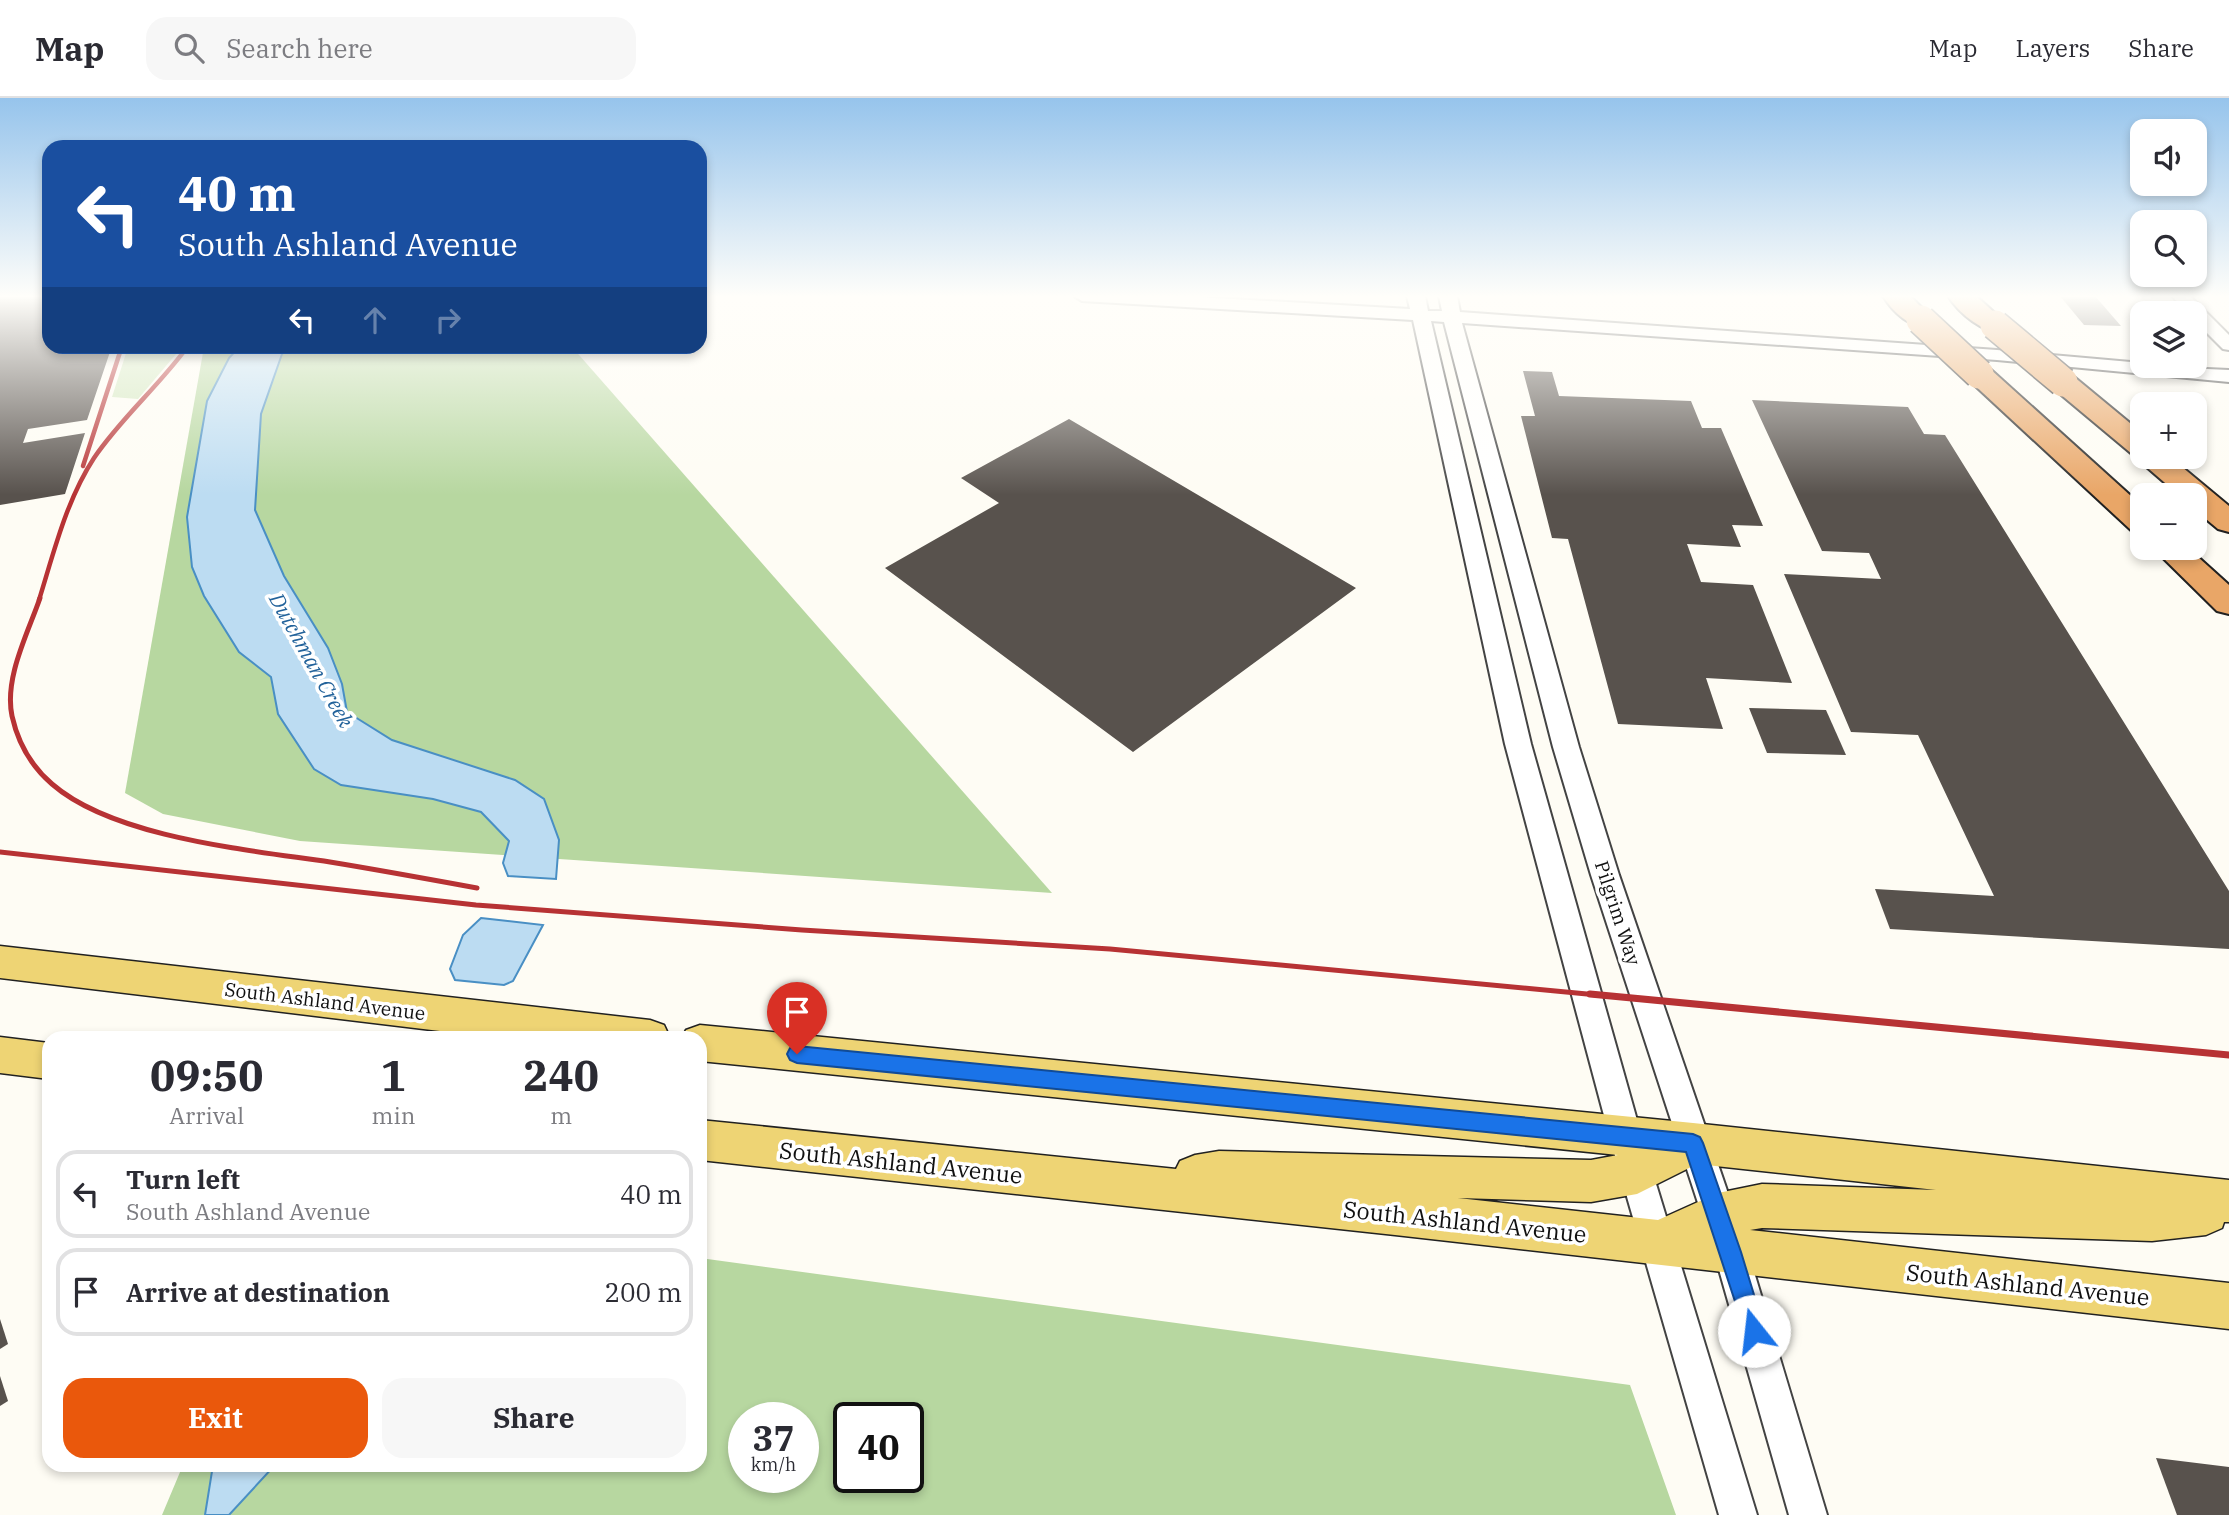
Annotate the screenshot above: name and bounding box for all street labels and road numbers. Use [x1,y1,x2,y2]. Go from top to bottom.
street label: Pilgrim Way [1590,858,1646,969]
street label: South Ashland Avenue [223,977,427,1025]
street label: South Ashland Avenue [778,1134,1024,1190]
street label: South Ashland Avenue [1342,1193,1588,1249]
street label: South Ashland Avenue [1905,1256,2151,1312]

